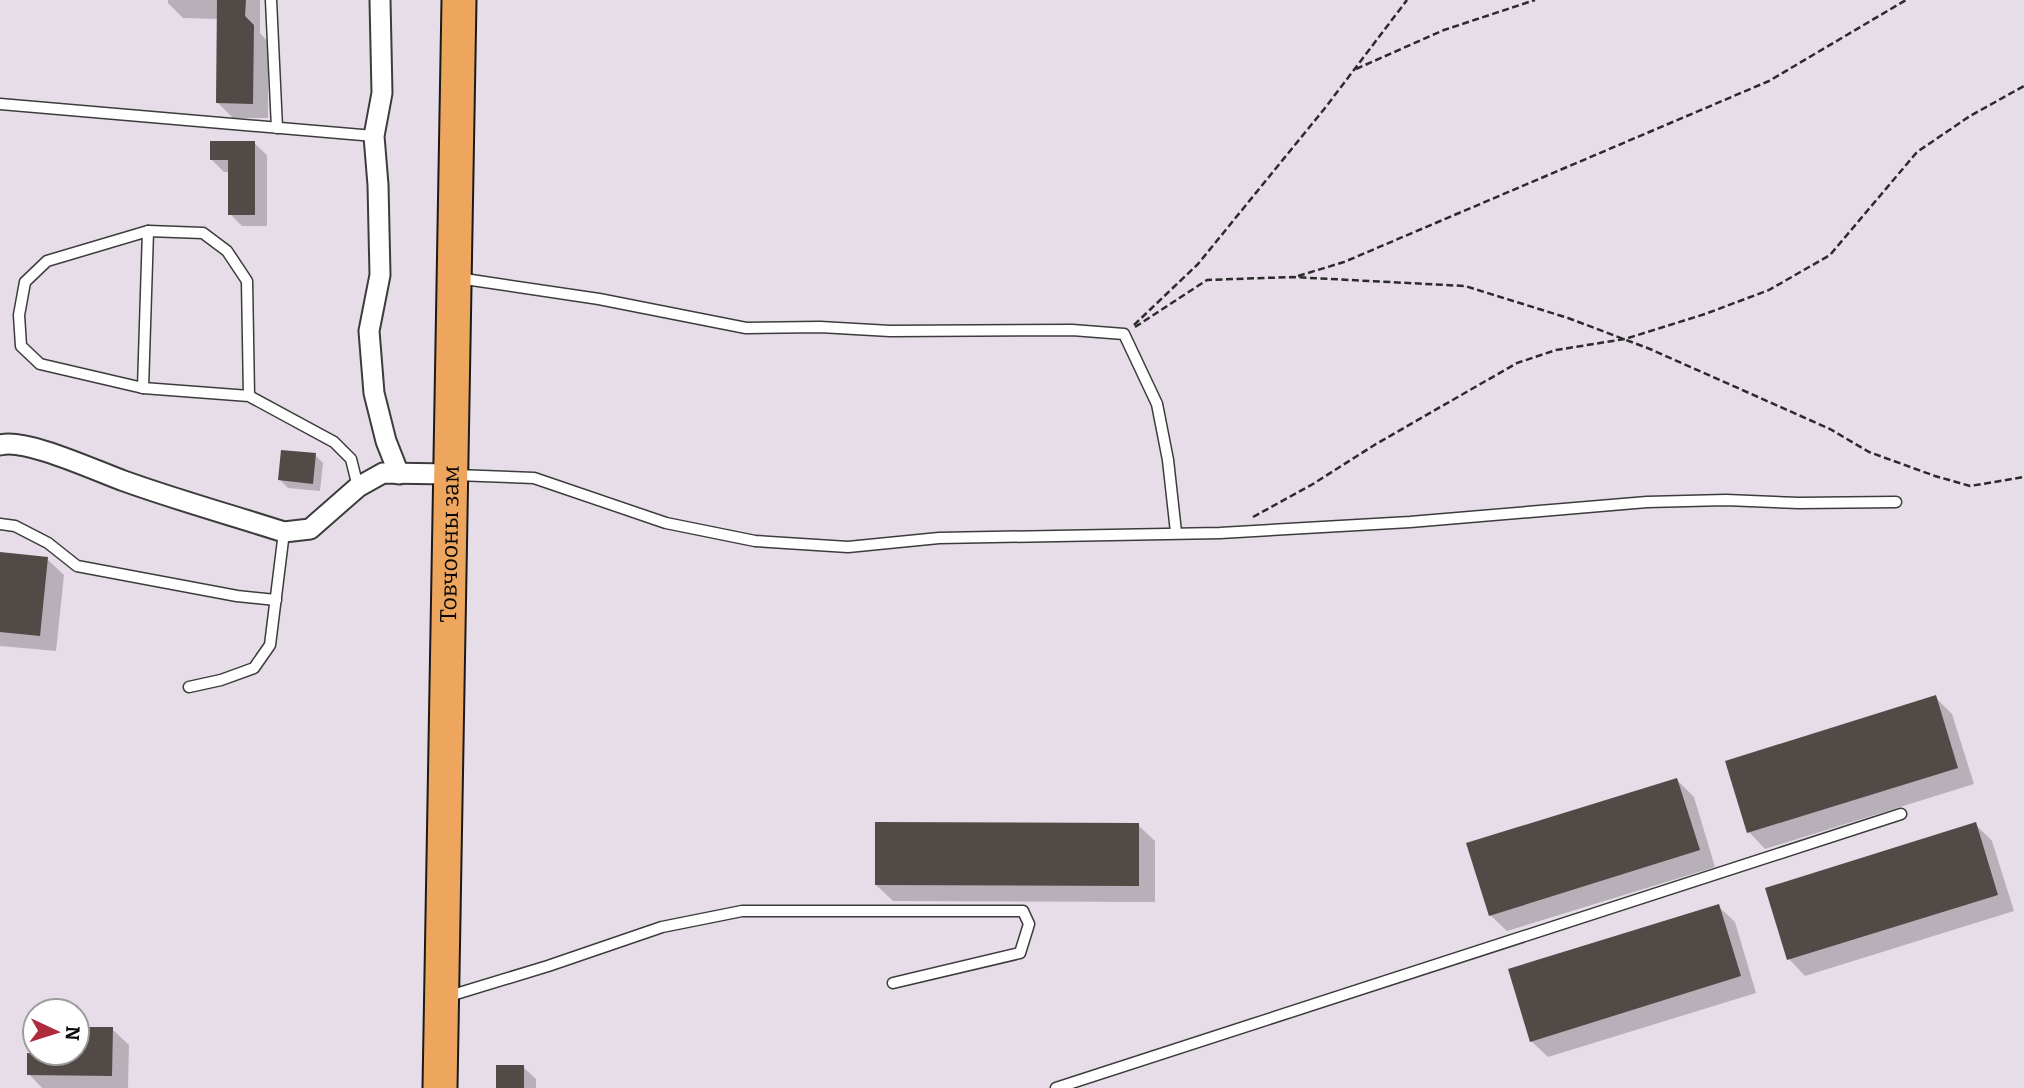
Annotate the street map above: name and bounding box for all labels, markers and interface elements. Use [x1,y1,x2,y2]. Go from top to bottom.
street label: Товчооны зам [434,465,465,623]
north arrow [21,997,91,1067]
text: N [60,1025,84,1042]

